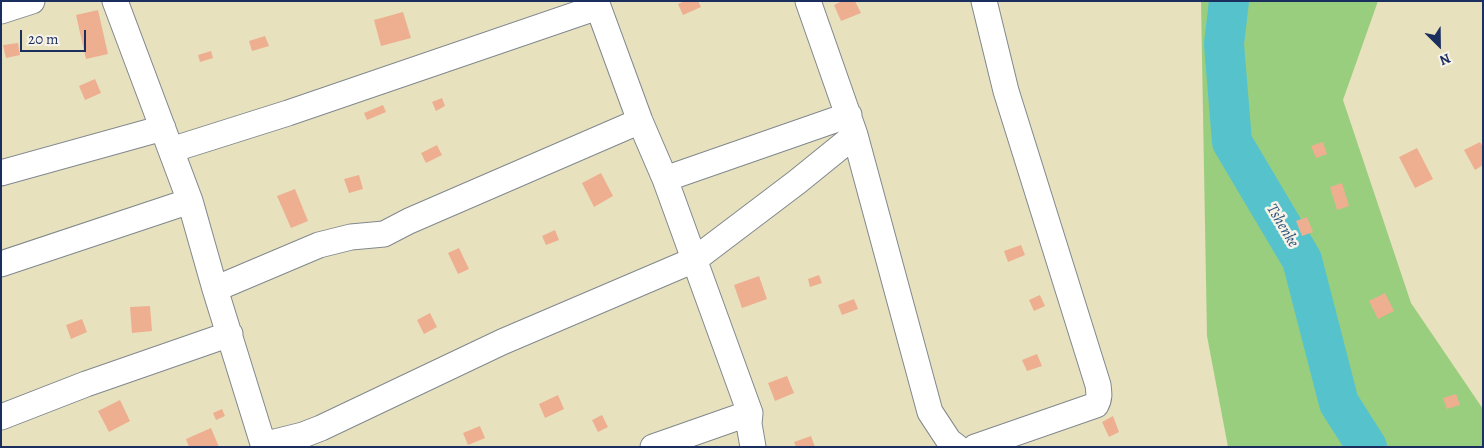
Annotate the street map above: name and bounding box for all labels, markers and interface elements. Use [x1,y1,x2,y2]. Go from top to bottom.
scale bar [22,20,89,52]
north arrow [1414,20,1464,70]
text: 20 m [28,29,59,49]
text: N [1437,49,1453,70]
water label: Tshenke [1262,201,1302,251]

